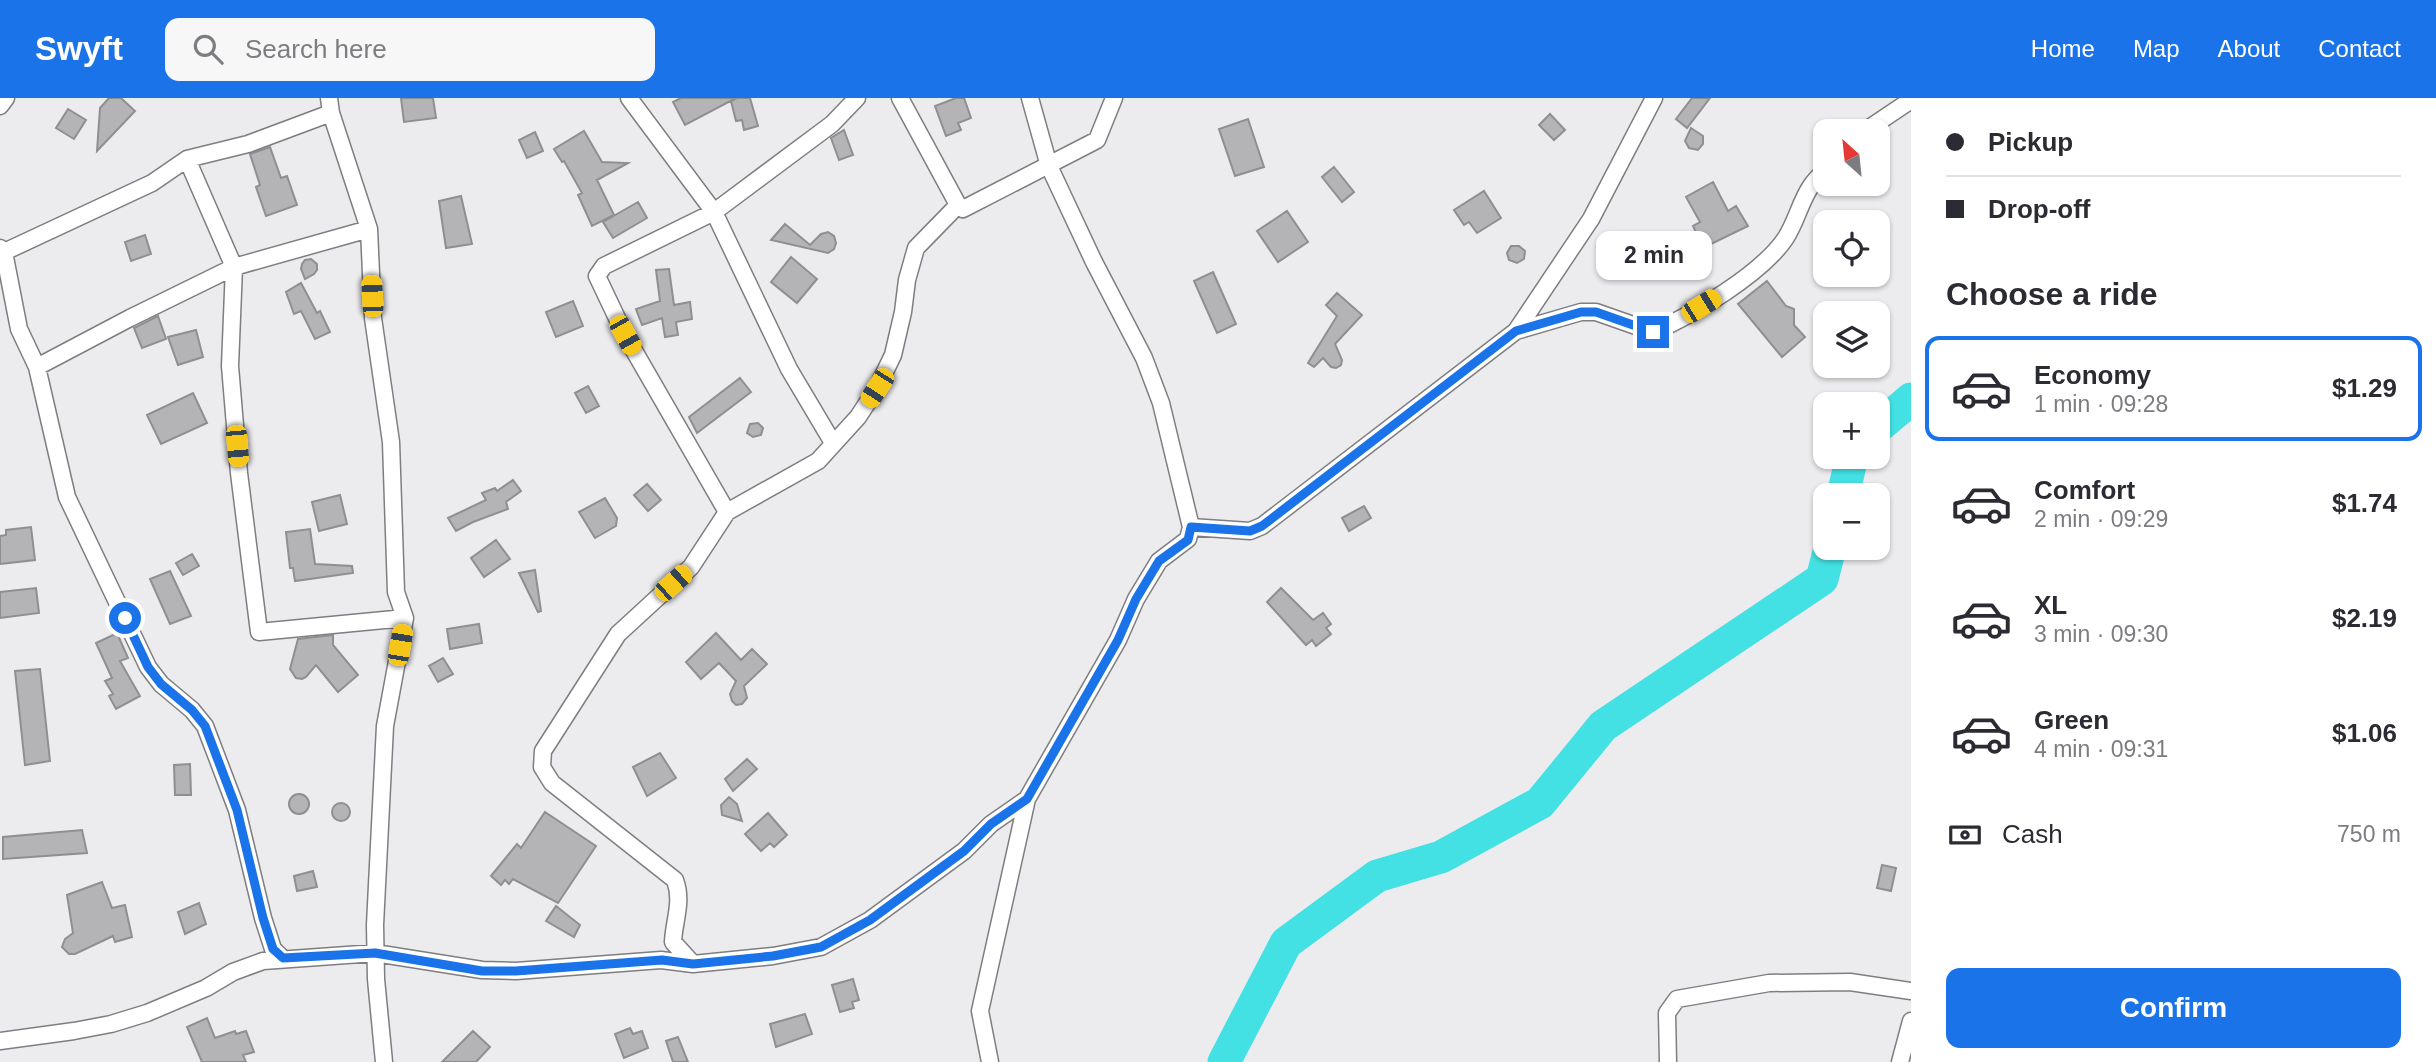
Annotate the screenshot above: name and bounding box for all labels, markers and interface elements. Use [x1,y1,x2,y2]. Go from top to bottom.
search box [165,18,655,81]
text: Swyft [35,30,123,67]
icon: search [189,30,227,68]
text: Search here [245,34,387,64]
text: Home [2031,35,2095,62]
text: Map [2133,35,2180,62]
text: About [2218,35,2280,62]
text: Contact [2318,35,2401,62]
north arrow [1813,119,1890,196]
map controls [1813,119,1890,560]
text: Pickup [1988,127,2073,157]
text: Drop-off [1988,194,2091,224]
button: locate [1813,210,1890,287]
callout: 2 min [1595,230,1711,280]
text: 2 min [1624,242,1684,268]
car [361,274,384,318]
text: Choose a ride [1946,276,2158,312]
car [1678,286,1725,326]
button: layers [1813,301,1890,378]
car [606,312,645,358]
route end [1637,316,1669,348]
icon: car [1950,357,2013,420]
text: Economy [2034,360,2151,390]
car [857,365,898,411]
text: $1.29 [2332,373,2397,403]
text: 1 min · 09:28 [2034,391,2168,417]
button: + [1813,392,1890,469]
car [225,424,250,468]
icon: car [1950,472,2013,535]
text: Comfort [2034,475,2135,505]
button: − [1813,483,1890,560]
text: $1.74 [2332,488,2397,518]
text: 2 min · 09:29 [2034,506,2168,532]
car [651,561,696,605]
icon: car [1950,587,2013,650]
text: XL [2034,590,2067,620]
route start [109,602,141,634]
text: $2.19 [2332,603,2397,633]
text: 3 min · 09:30 [2034,621,2168,647]
car [387,622,414,668]
icon: car [1950,702,2013,765]
text: Green [2034,705,2109,735]
text: $1.06 [2332,718,2397,748]
text: 4 min · 09:31 [2034,736,2168,762]
icon: cash [1946,816,1984,854]
text: Cash [2002,819,2063,849]
text: 750 m [2337,821,2401,847]
button: Confirm [1946,968,2401,1048]

